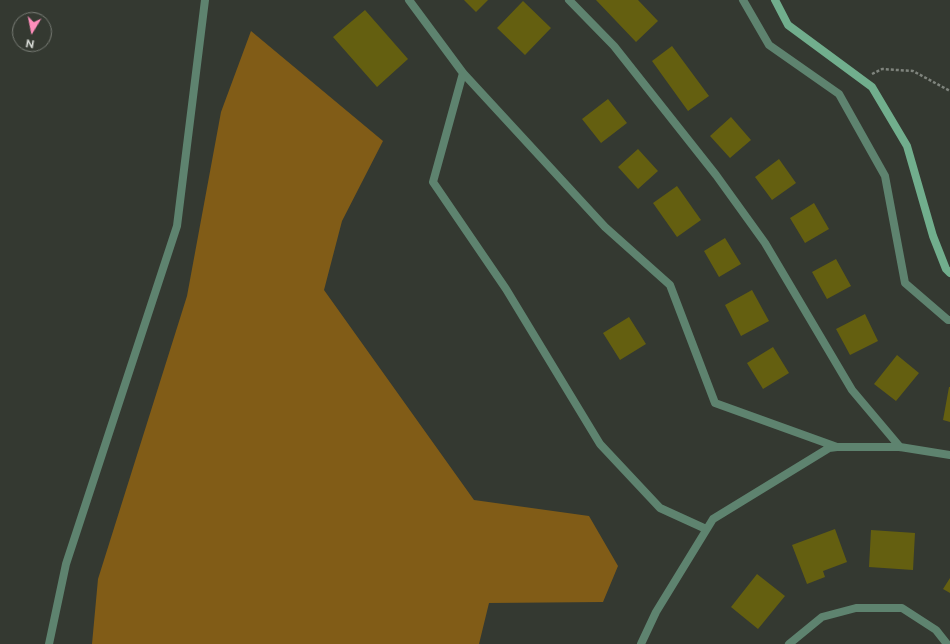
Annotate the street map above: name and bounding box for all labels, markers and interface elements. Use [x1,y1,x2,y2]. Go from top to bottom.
north arrow [12,12,52,52]
text: N [25,36,35,50]

